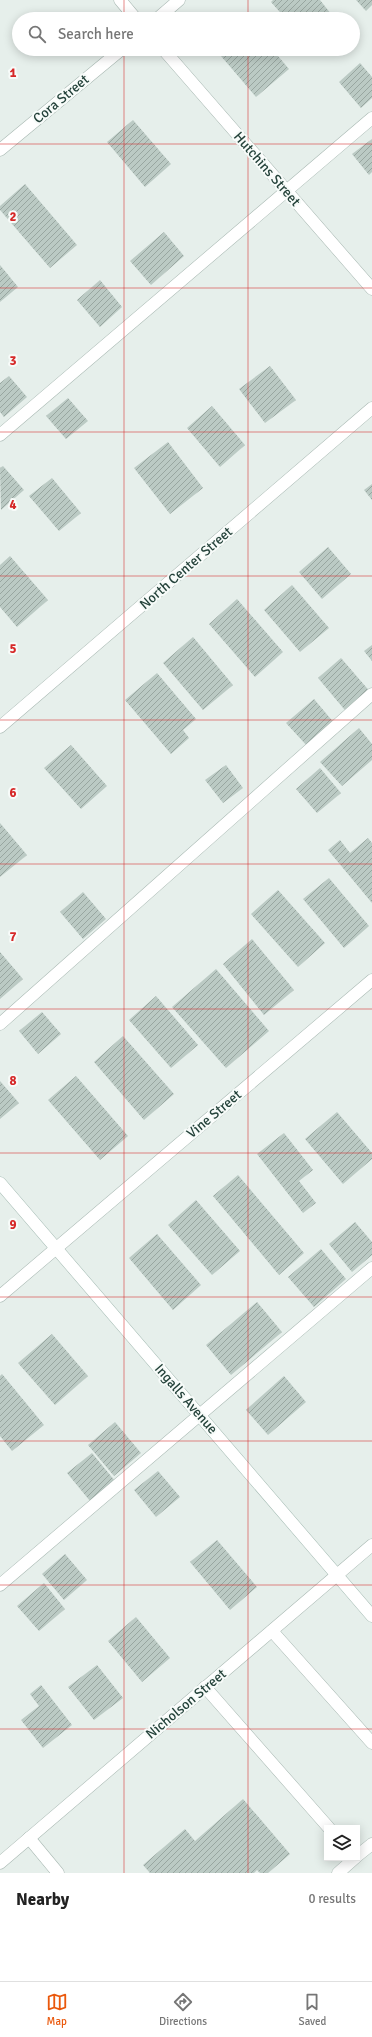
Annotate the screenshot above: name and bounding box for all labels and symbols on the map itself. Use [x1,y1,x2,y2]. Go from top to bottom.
text: 1 [9,65,17,81]
street label: Cora Street [30,71,92,127]
street label: Hutchins Street [230,128,304,210]
text: 2 [9,209,17,225]
text: 3 [9,353,17,369]
text: 4 [9,497,17,513]
street label: North Center Street [136,523,236,613]
text: 5 [9,641,17,657]
text: 6 [9,785,17,801]
text: 7 [9,929,17,945]
text: 8 [9,1073,17,1089]
street label: Vine Street [183,1086,245,1142]
text: 9 [9,1217,17,1233]
street label: Ingalls Avenue [151,1360,221,1438]
street label: Nicholson Street [142,1665,230,1743]

